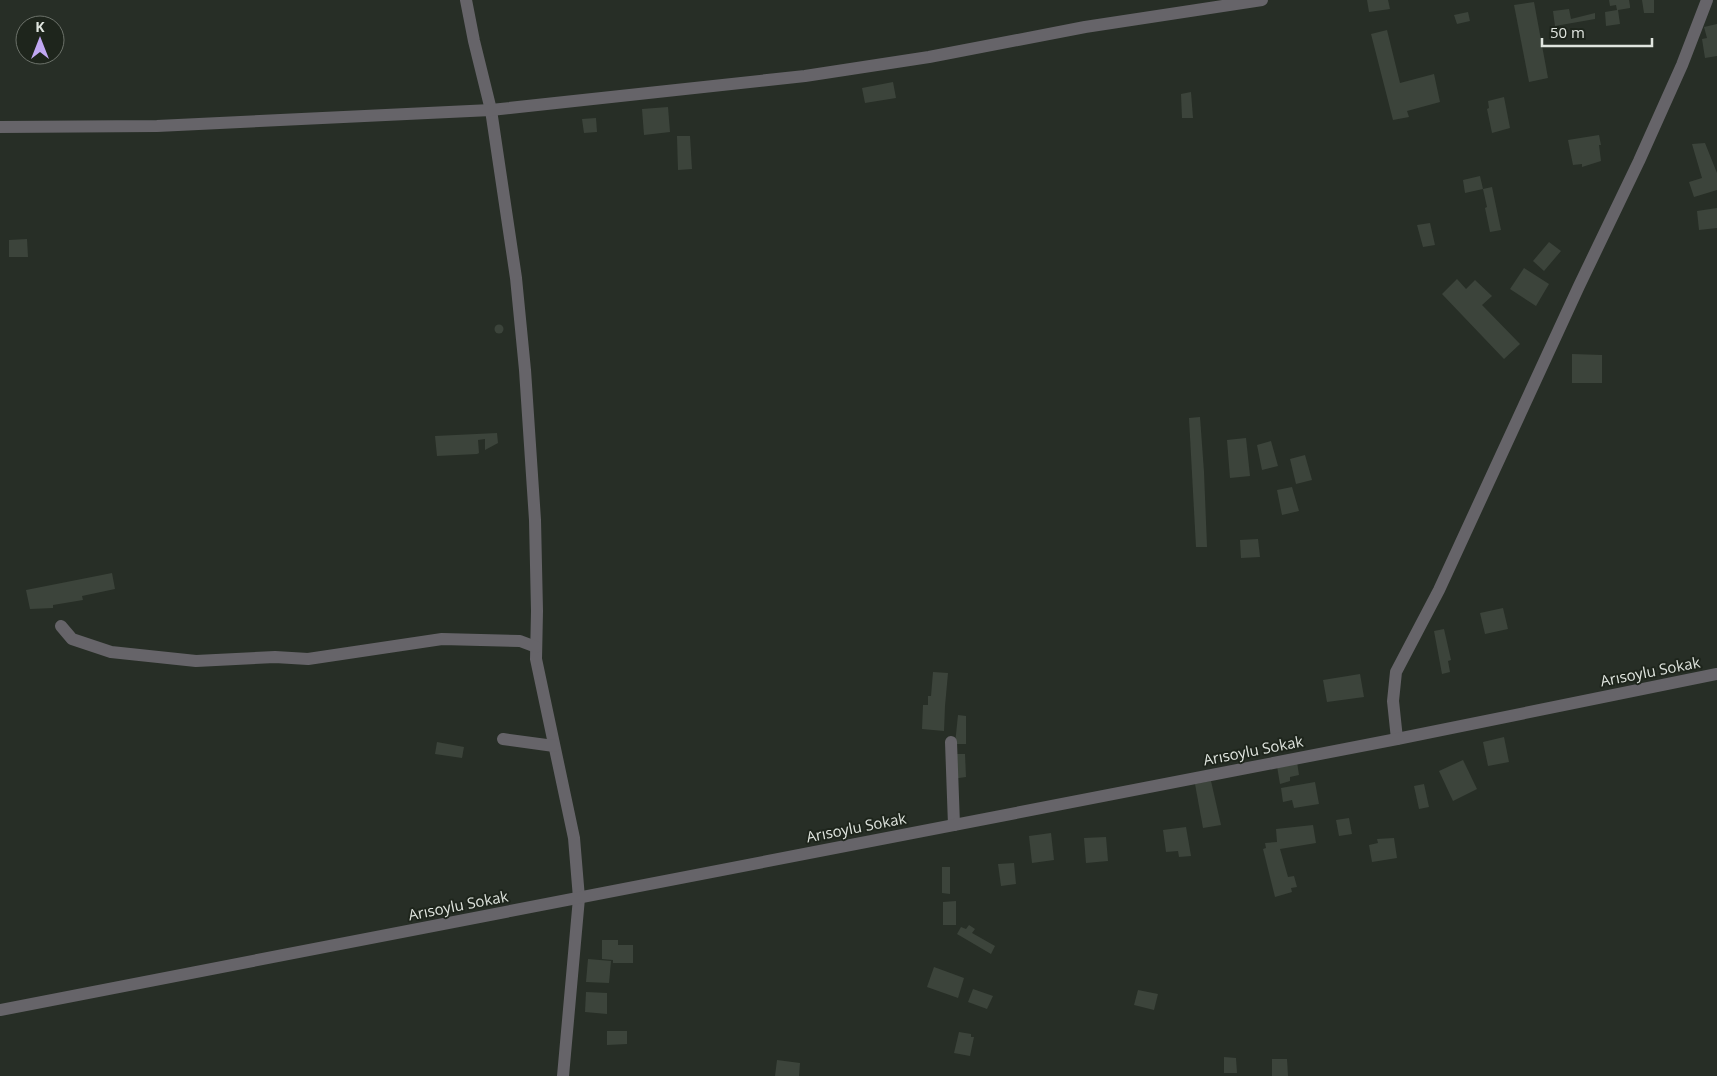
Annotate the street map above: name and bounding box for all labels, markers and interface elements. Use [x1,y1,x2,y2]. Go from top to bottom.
north arrow [15,15,65,65]
scale bar [1542,15,1652,47]
text: K [35,17,45,36]
text: 50 m [1550,22,1585,42]
street label: Arısoylu Sokak [1598,651,1702,690]
street label: Arısoylu Sokak [1201,730,1305,769]
street label: Arısoylu Sokak [804,807,908,846]
street label: Arısoylu Sokak [406,885,510,924]

